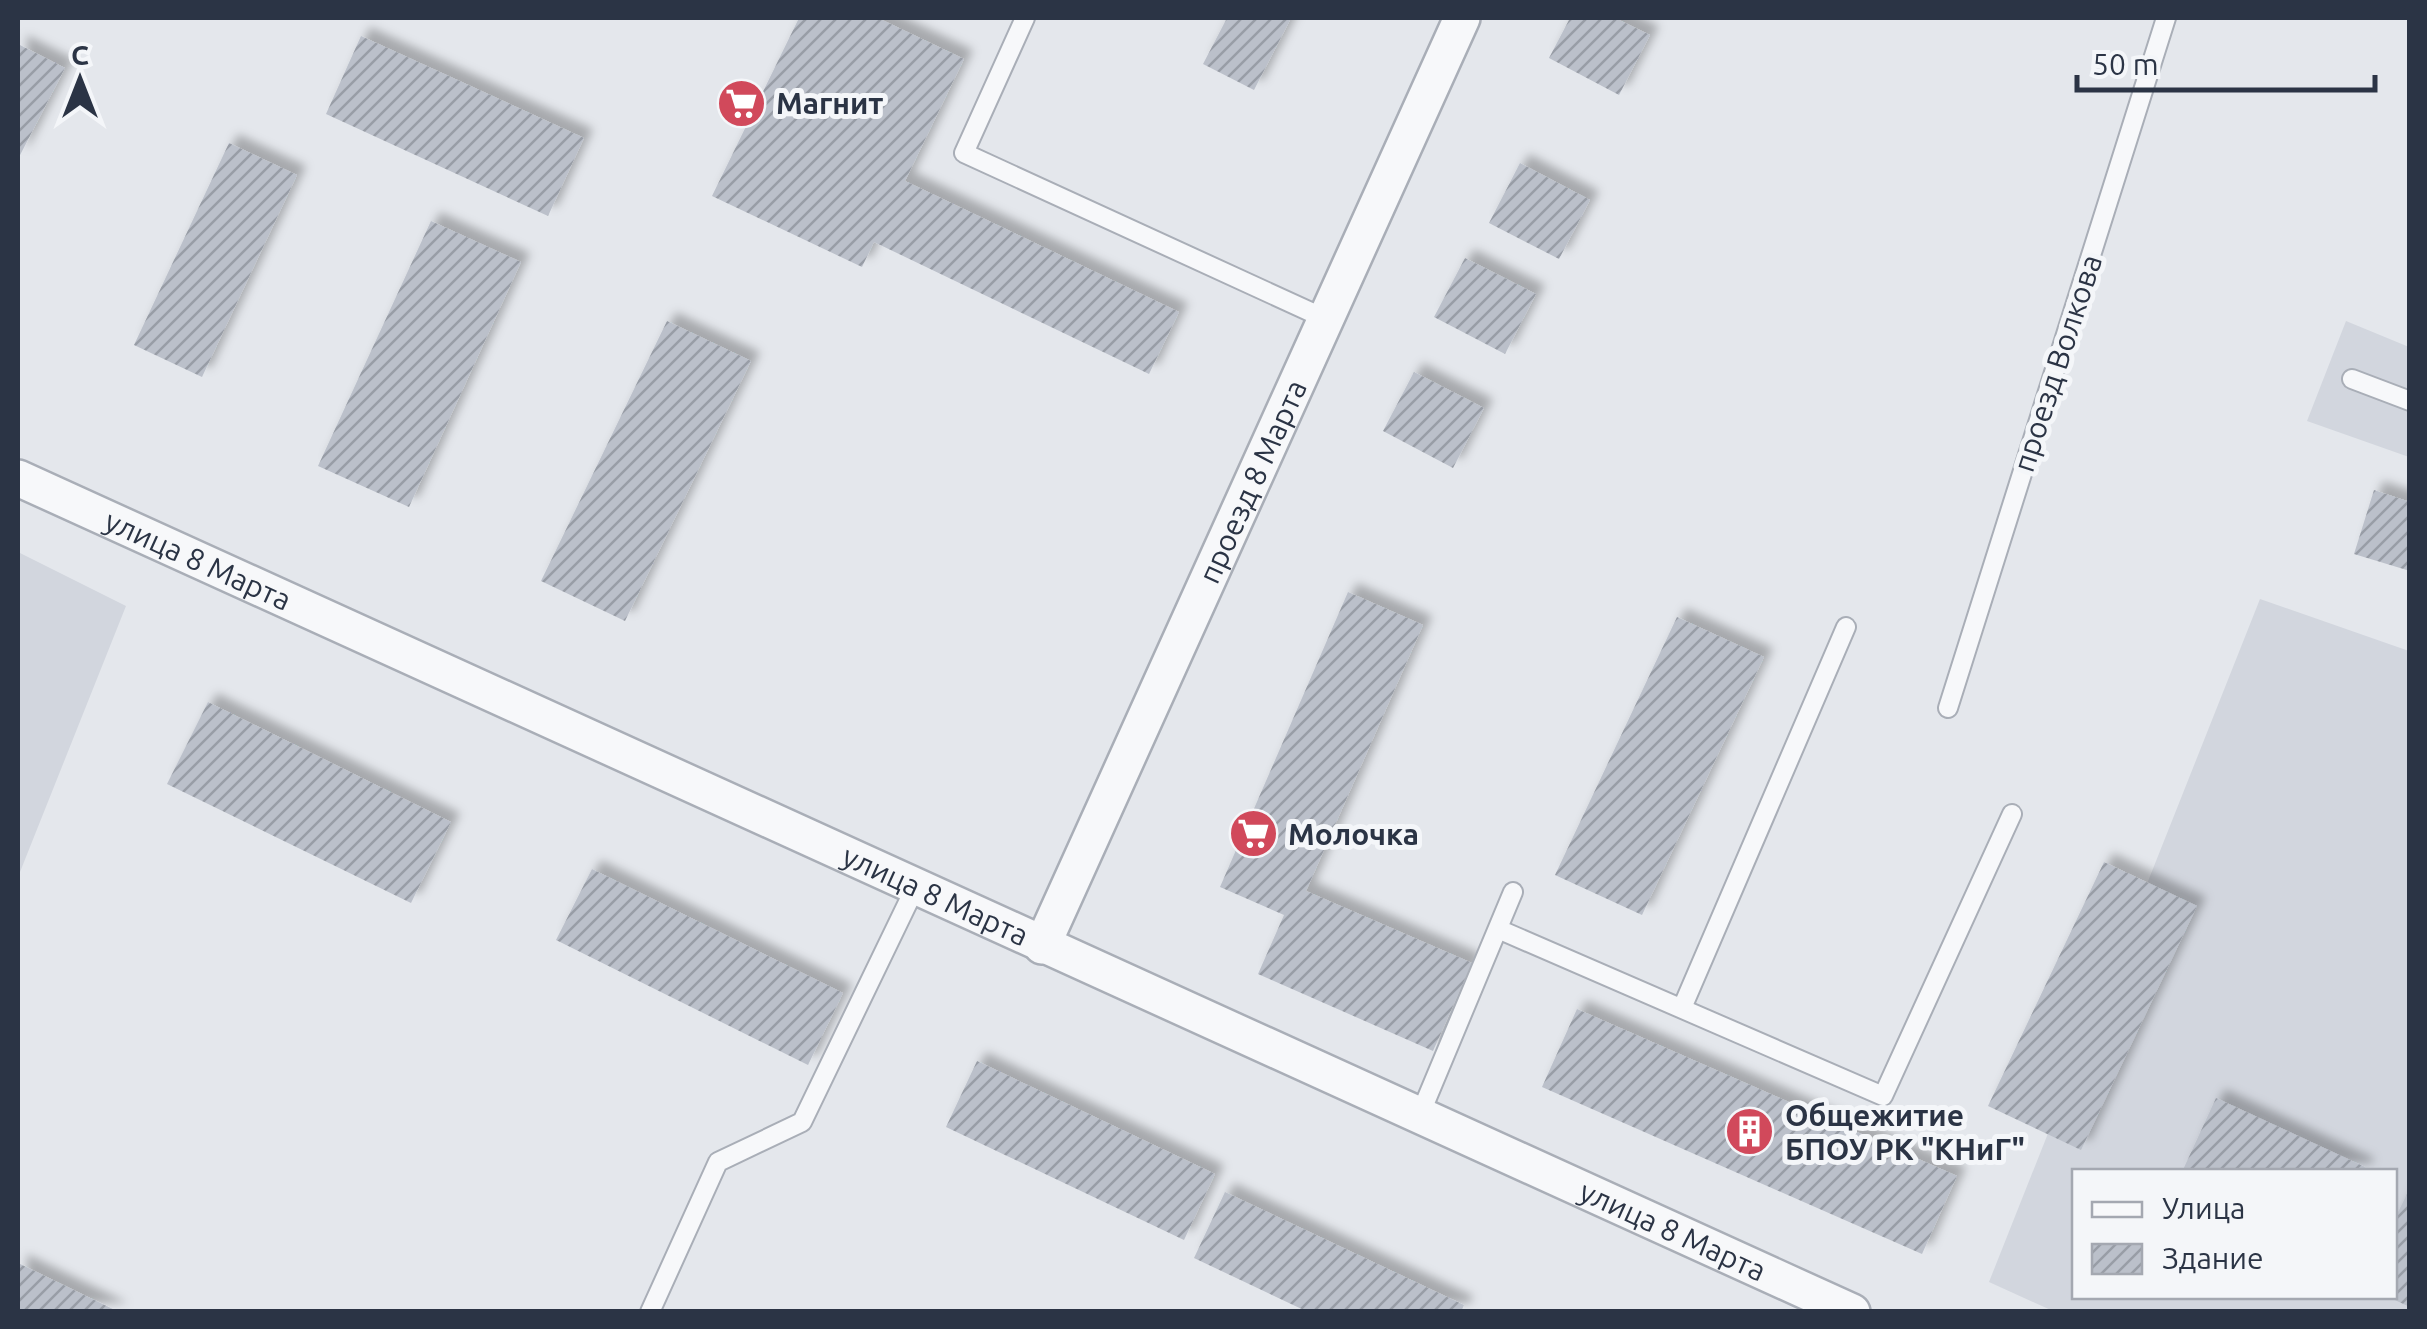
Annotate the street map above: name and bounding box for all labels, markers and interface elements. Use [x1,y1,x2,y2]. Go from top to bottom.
north arrow [30,30,130,130]
scale bar [2077,30,2374,92]
text: С [71,39,89,70]
text: 50 m [2092,47,2159,81]
supermarket icon: Магнит [715,77,767,129]
place label: Магнит [776,86,883,120]
street label: проезд Волкова [2006,250,2108,476]
street label: проезд 8 Марта [1192,374,1313,588]
street label: улица 8 Марта [100,503,297,617]
supermarket icon: Молочка [1227,808,1279,860]
place label: Молочка [1288,817,1419,851]
street label: улица 8 Марта [837,838,1034,952]
place label: Общежитие БПОУ РК "КНиГ" [1785,1098,2025,1166]
building icon: Общежитие БПОУ РК "КНиГ" [1724,1106,1776,1158]
legend [2072,1169,2397,1299]
street label: улица 8 Марта [1575,1174,1771,1288]
text: Улица [2162,1191,2246,1225]
text: Здание [2162,1241,2264,1275]

